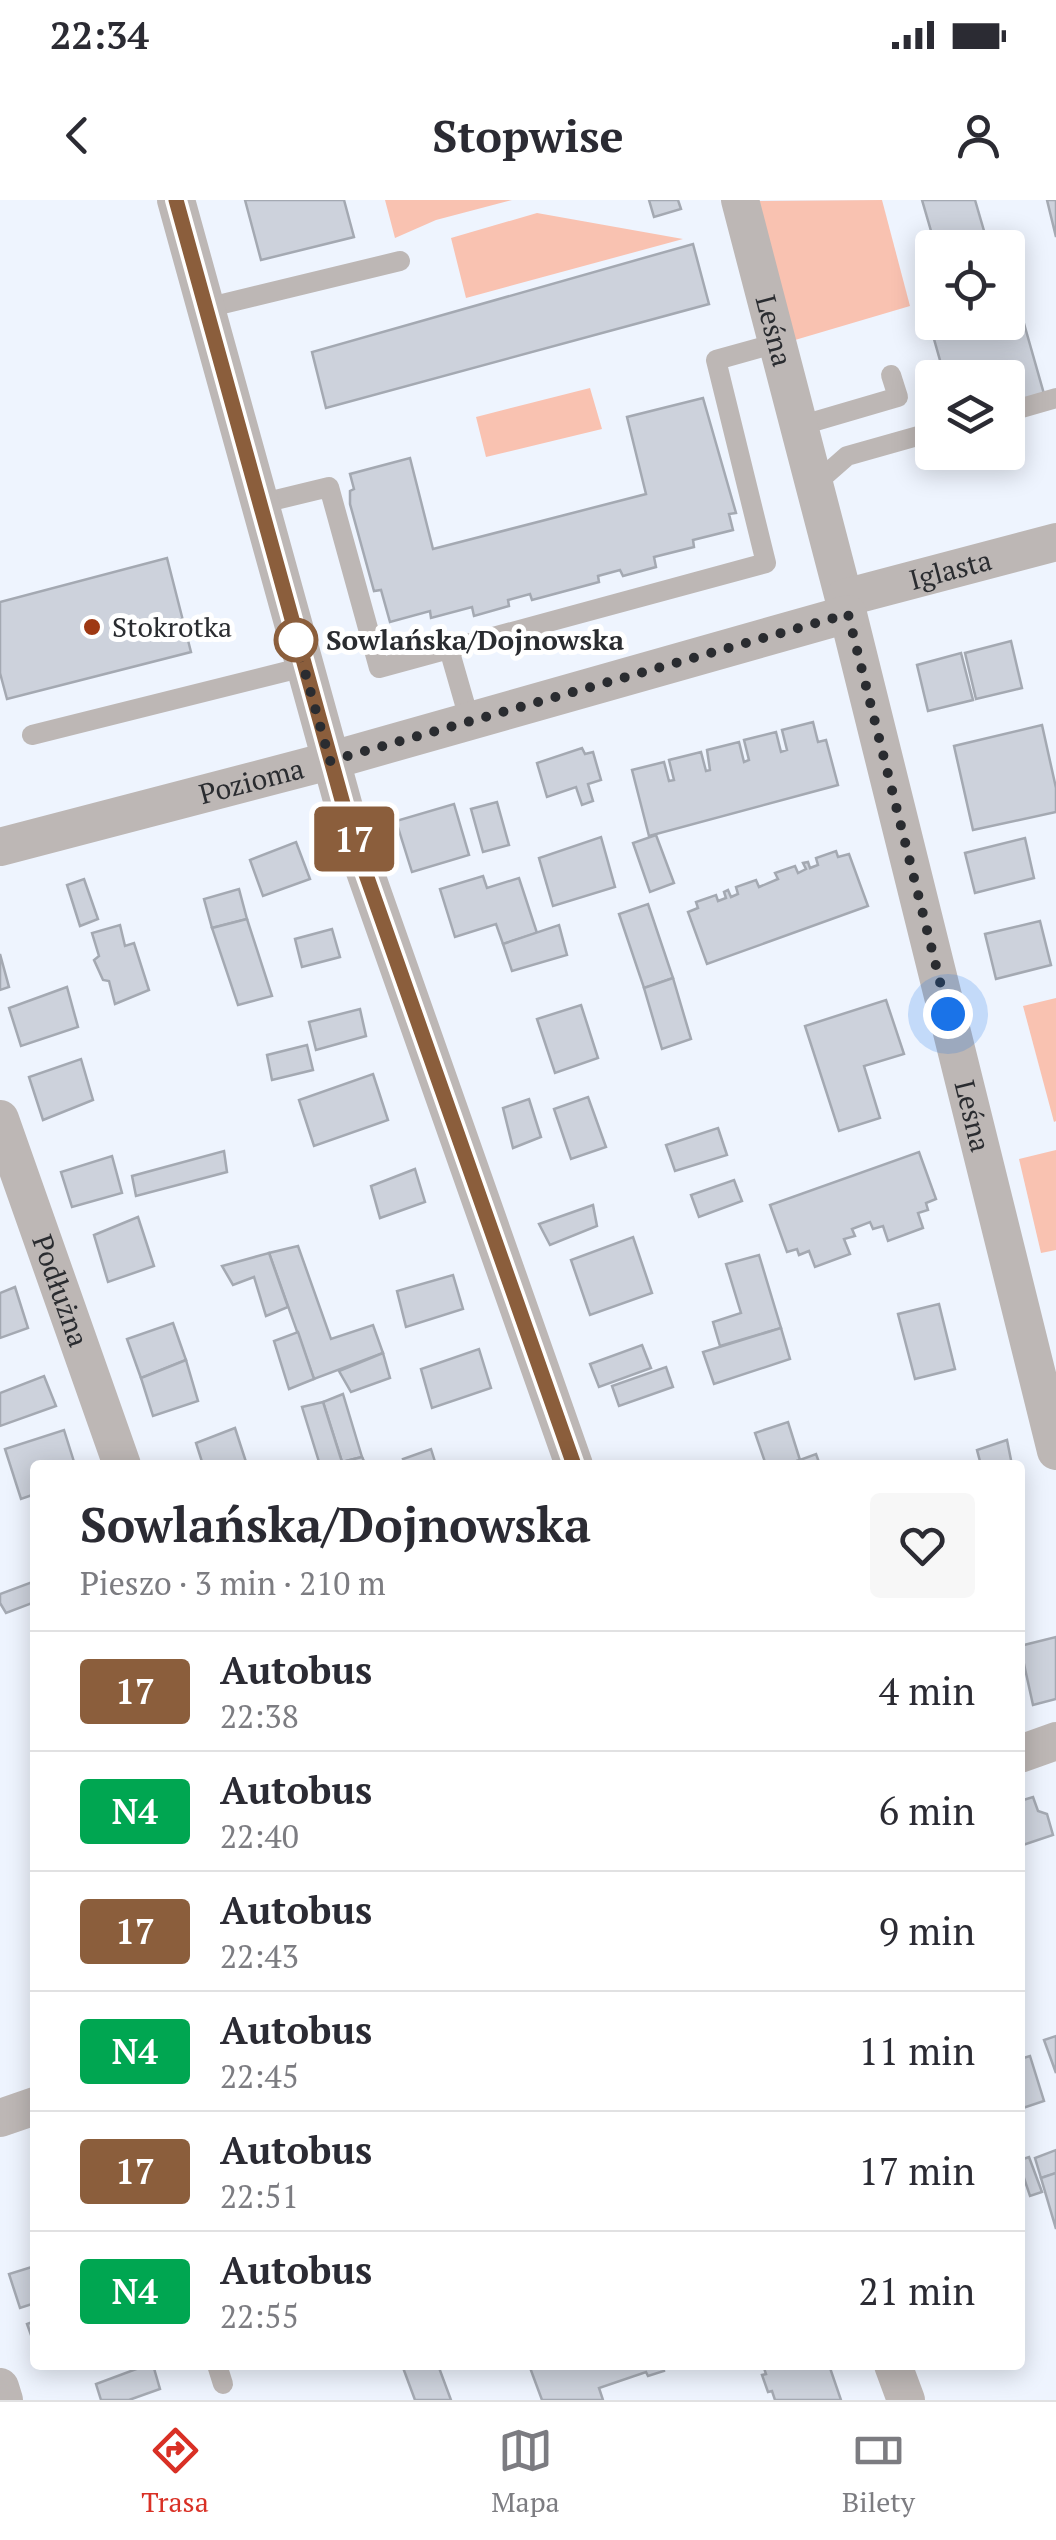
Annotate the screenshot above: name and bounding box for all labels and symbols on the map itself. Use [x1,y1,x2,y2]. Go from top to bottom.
street label: Leśna [748,291,802,370]
street label: Iglasta [905,541,995,598]
place label: Stokrotka [112,608,232,645]
marker: Stokrotka [81,616,103,638]
marker: Sowlańska/Dojnowska [275,619,317,661]
place label: Sowlańska/Dojnowska [326,621,624,658]
street label: Pozioma [195,749,308,812]
line badge: 17 [309,806,399,872]
your location [923,989,973,1039]
street label: Leśna [947,1076,1000,1155]
street label: Podłużna [24,1229,98,1352]

